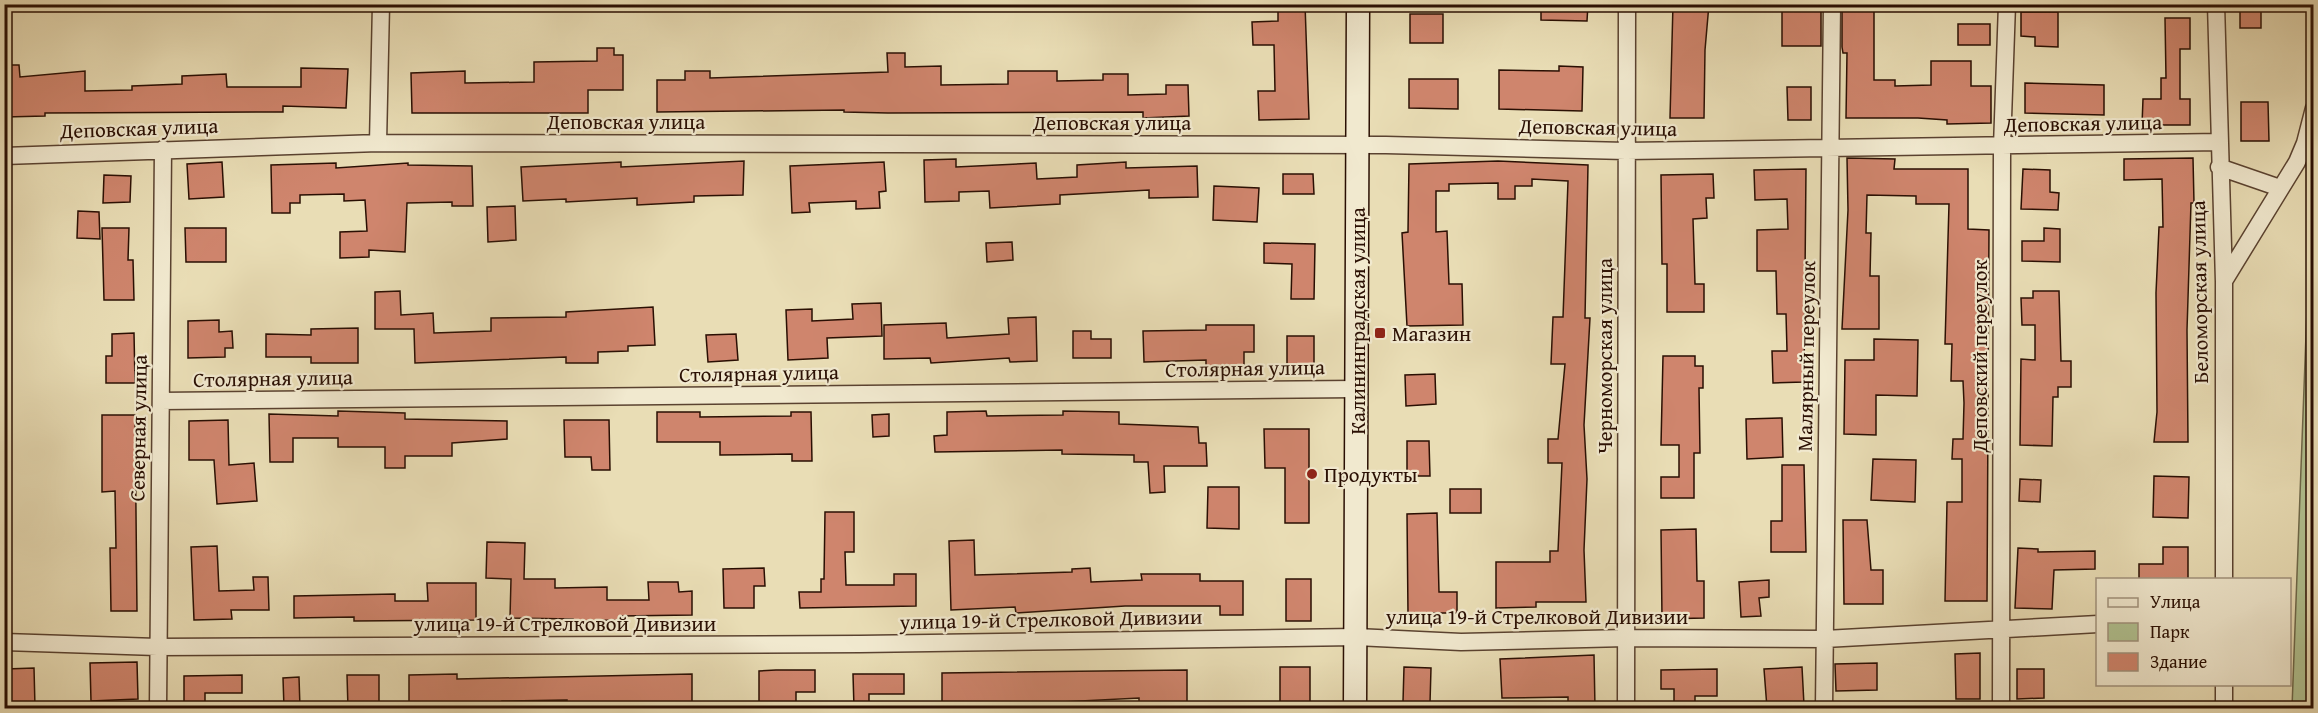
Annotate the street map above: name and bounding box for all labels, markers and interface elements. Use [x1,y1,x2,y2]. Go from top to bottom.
street label: Деповская улица [546,106,705,137]
street label: Деповская улица [2003,106,2162,140]
street label: Деповская улица [1032,107,1191,138]
street label: Деповская улица [58,110,219,146]
street label: Деповская улица [1518,110,1677,144]
street label: Беломорская улица [2182,200,2216,384]
street label: Калининградская улица [1342,207,1373,435]
street label: Черноморская улица [1589,258,1620,454]
street label: Малярный переулок [1789,260,1823,452]
street label: Деповский переулок [1964,260,1995,453]
place label: Магазин [1392,318,1471,349]
marker: Магазин [1373,326,1387,340]
street label: Столярная улица [1165,351,1325,385]
street label: Северная улица [121,354,155,502]
street label: Столярная улица [679,356,839,390]
street label: Столярная улица [193,361,353,395]
place label: Продукты [1324,459,1418,490]
marker: Продукты [1305,467,1319,481]
legend [2096,578,2291,686]
text: Улица [2150,588,2201,615]
street label: улица 19-й Стрелковой Дивизии [898,601,1203,637]
street label: улица 19-й Стрелковой Дивизии [1385,601,1688,632]
street label: улица 19-й Стрелковой Дивизии [413,608,716,639]
text: Парк [2150,618,2190,645]
text: Здание [2150,648,2207,675]

